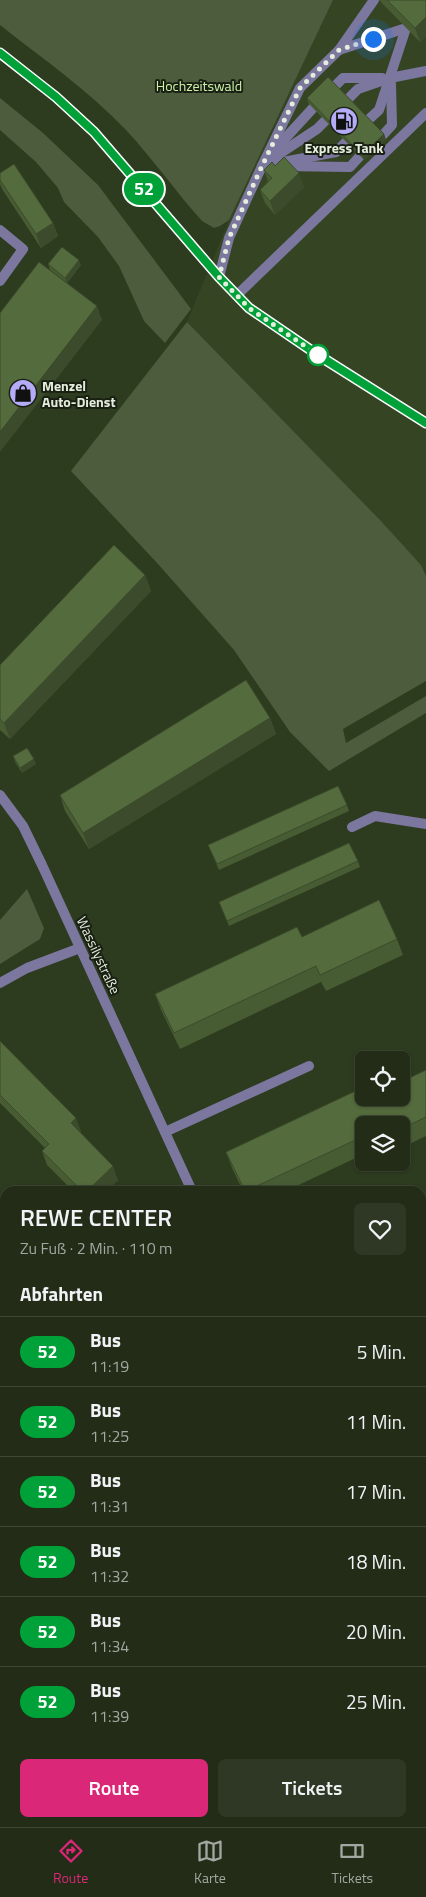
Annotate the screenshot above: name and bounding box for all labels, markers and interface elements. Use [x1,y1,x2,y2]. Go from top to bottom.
your location [361,27,386,52]
park label: Hochzeitswald [156,75,242,96]
fuel station icon: Express Tank [329,106,359,136]
place label: Express Tank [304,137,384,158]
line badge: 52 [122,173,166,205]
text: 52 [134,175,154,202]
unlabelled marker [307,344,329,366]
place label: Menzel Auto-Dienst [42,375,116,412]
shop icon: Menzel Auto-Dienst [8,378,38,408]
street label: Wassilystraße [72,913,126,997]
map controls [355,1051,410,1171]
button: locate [355,1051,410,1106]
button: layers [355,1116,410,1171]
text: REWE CENTER [20,1199,172,1235]
button: heart [354,1203,406,1255]
text: Zu Fuß · 2 Min. · 110 m [20,1236,173,1260]
text: Abfahrten [20,1279,103,1308]
text: Bus [90,1325,121,1354]
text: 5 Min. [357,1337,406,1366]
text: 52 [37,1338,58,1365]
text: 11:19 [90,1354,129,1378]
text: Bus [90,1395,121,1424]
text: 11 Min. [346,1407,406,1436]
text: 52 [37,1408,58,1435]
text: 11:25 [90,1424,129,1448]
text: Bus [90,1465,121,1494]
text: 17 Min. [346,1477,406,1506]
text: 52 [37,1478,58,1505]
text: 11:31 [90,1494,129,1518]
text: Bus [90,1535,121,1564]
text: 18 Min. [346,1547,406,1576]
text: 52 [37,1548,58,1575]
text: 11:32 [90,1564,129,1588]
text: Bus [90,1605,121,1634]
text: 20 Min. [346,1617,406,1646]
text: 52 [37,1618,58,1645]
text: 11:34 [90,1634,129,1658]
text: Bus [90,1675,121,1704]
text: 25 Min. [346,1687,406,1716]
text: 52 [37,1688,58,1715]
text: 11:39 [90,1704,129,1728]
button: Route [20,1759,208,1817]
button: Tickets [218,1759,406,1817]
tab: Route [53,1837,88,1888]
tab: Karte [194,1837,226,1888]
tab: Tickets [332,1837,373,1888]

